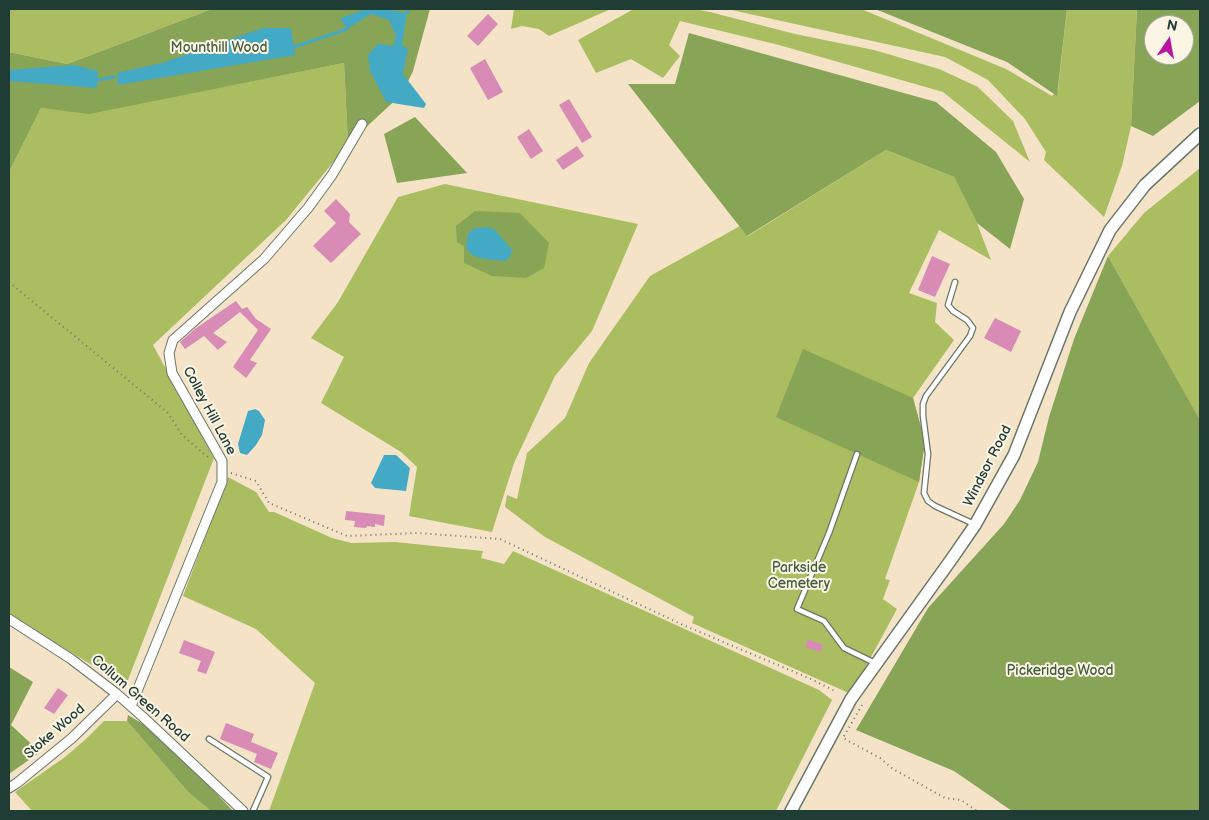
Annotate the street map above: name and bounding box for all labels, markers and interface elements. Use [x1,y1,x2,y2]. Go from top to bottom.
north arrow [1144,15,1194,65]
text: N [1165,16,1179,35]
park label: Mounthill Wood [171,40,267,56]
street label: Colley Hill Lane [179,364,239,458]
street label: Windsor Road [960,423,1016,509]
park label: Parkside Cemetery [768,560,830,592]
street label: Collum Green Road [87,652,193,746]
park label: Pickeridge Wood [1007,663,1113,679]
street label: Stoke Wood [21,701,89,763]

